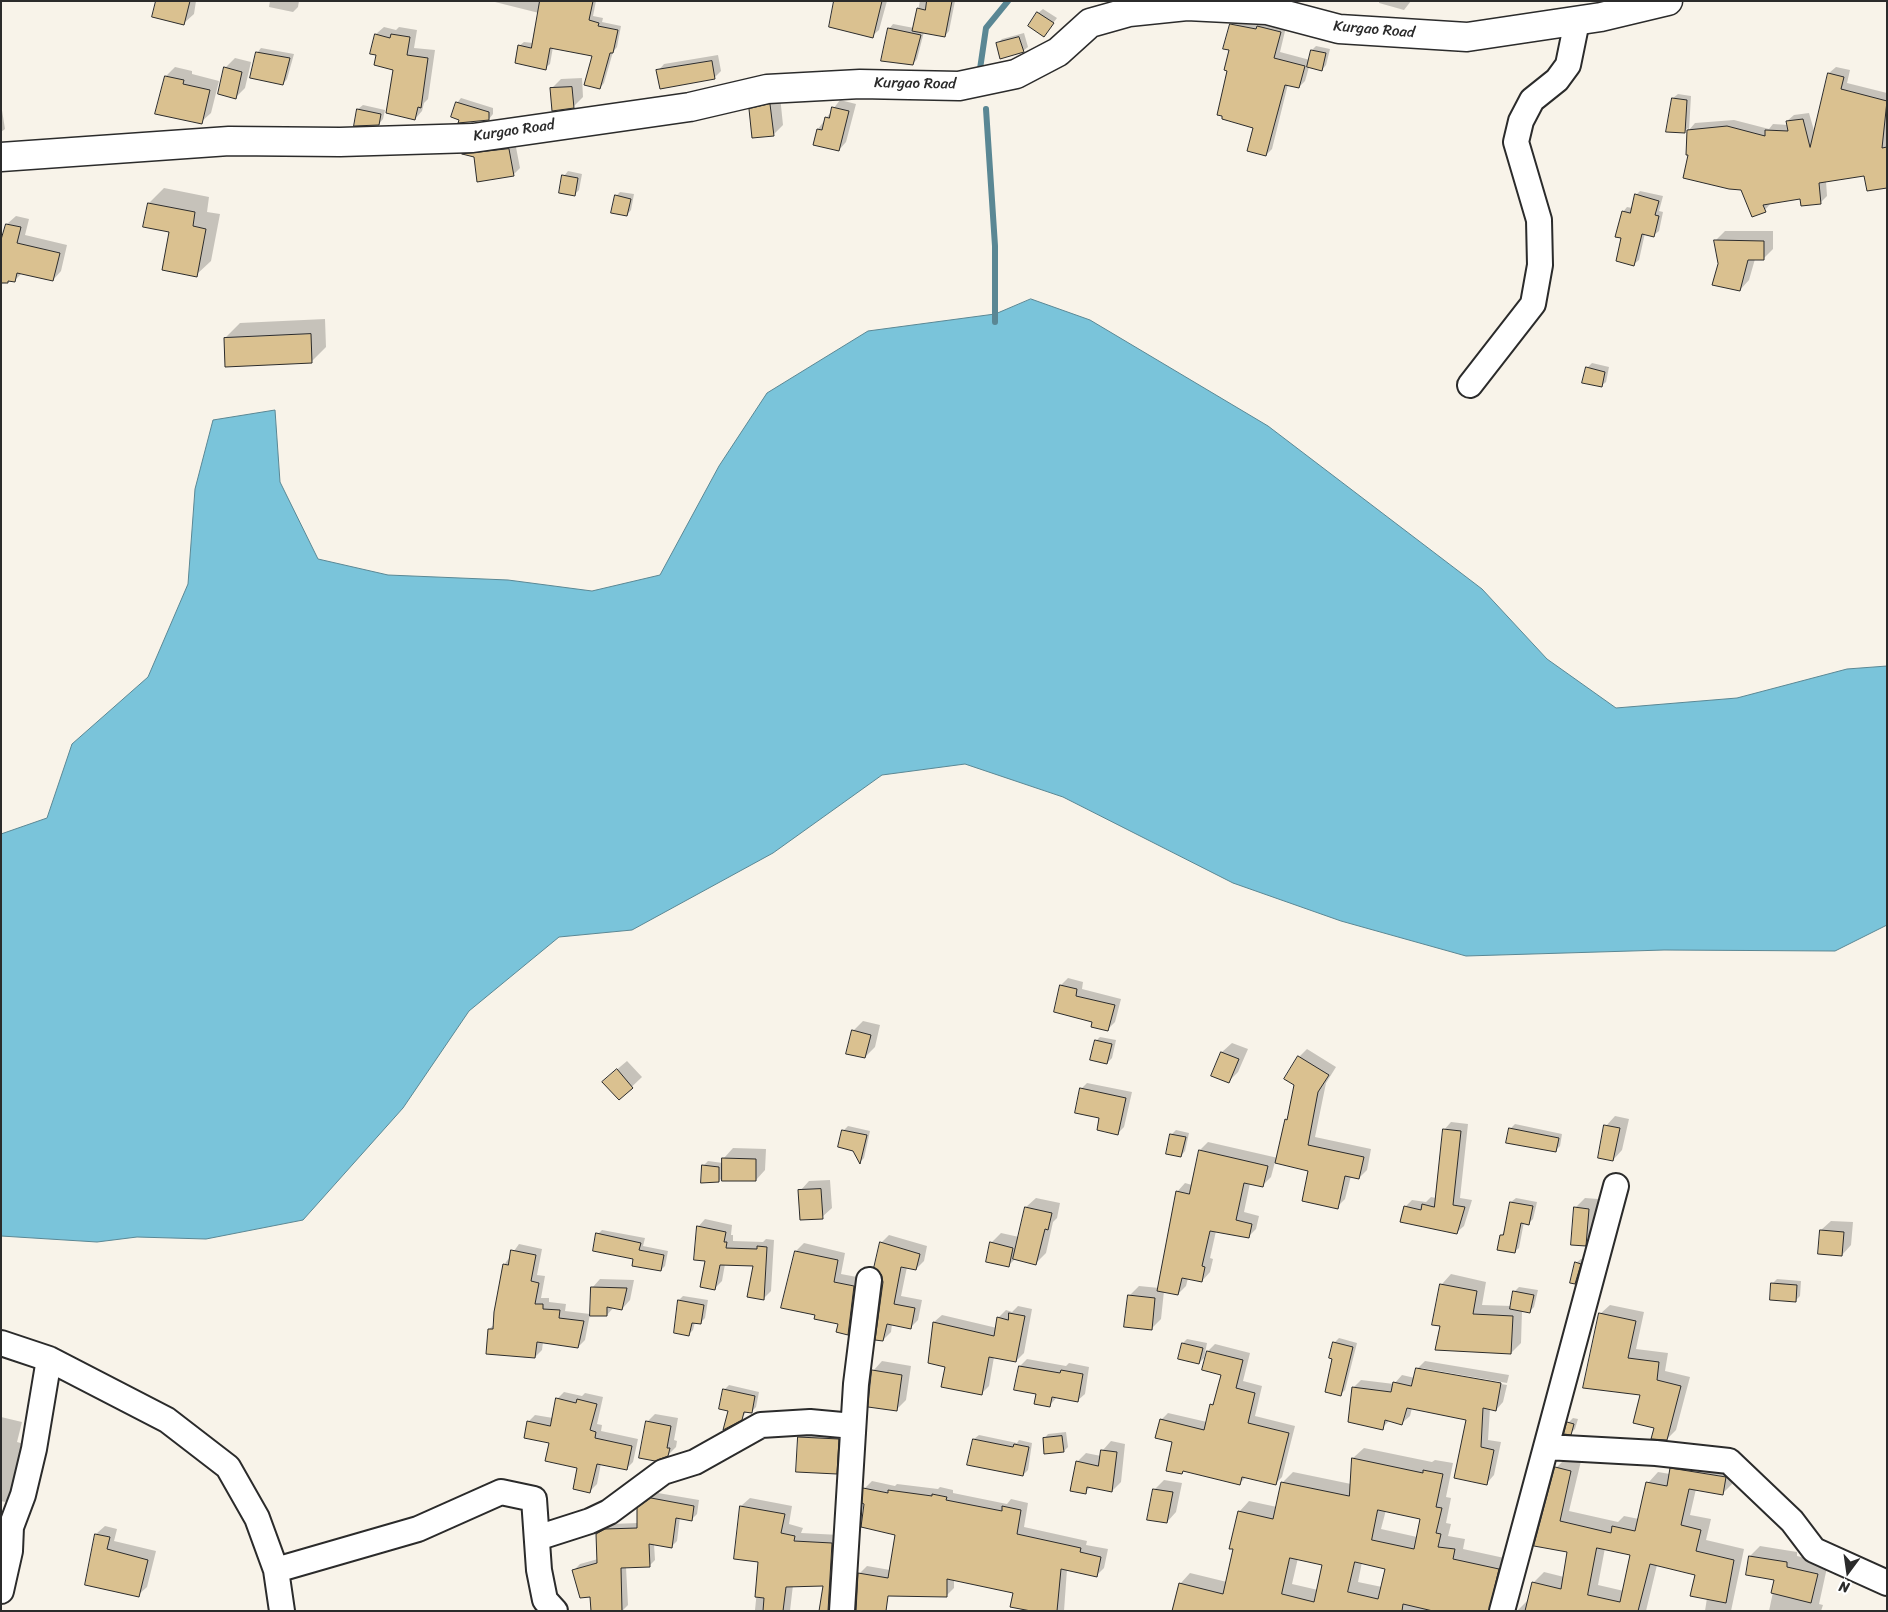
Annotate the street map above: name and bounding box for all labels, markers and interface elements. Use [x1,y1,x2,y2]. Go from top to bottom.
street label: Kurgao Road [1332,17,1416,43]
street label: Kurgao Road [874,74,956,94]
street label: Kurgao Road [472,116,556,146]
north arrow [1823,1547,1873,1597]
text: N [1837,1574,1852,1600]

